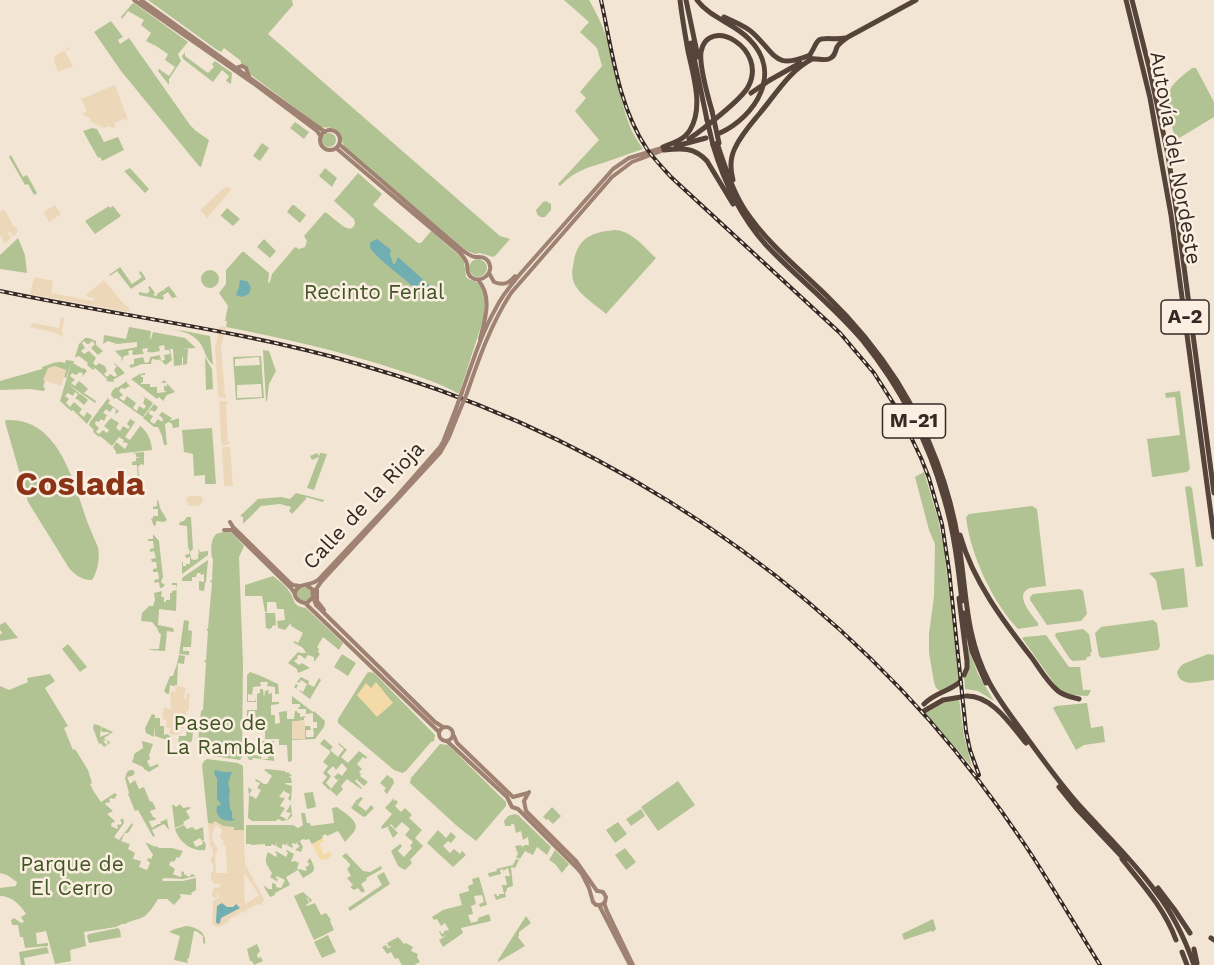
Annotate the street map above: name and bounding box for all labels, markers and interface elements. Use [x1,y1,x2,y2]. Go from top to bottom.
street label: Autovía del Nordeste [1144,50,1206,266]
park label: Recinto Ferial [304,280,444,306]
road number: A-2 [1161,300,1209,334]
road number: M-21 [882,404,946,438]
street label: Calle de la Rioja [298,437,430,575]
district label: Coslada [15,465,145,505]
park label: Paseo de La Rambla [166,711,274,761]
park label: Parque de El Cerro [20,852,124,902]

